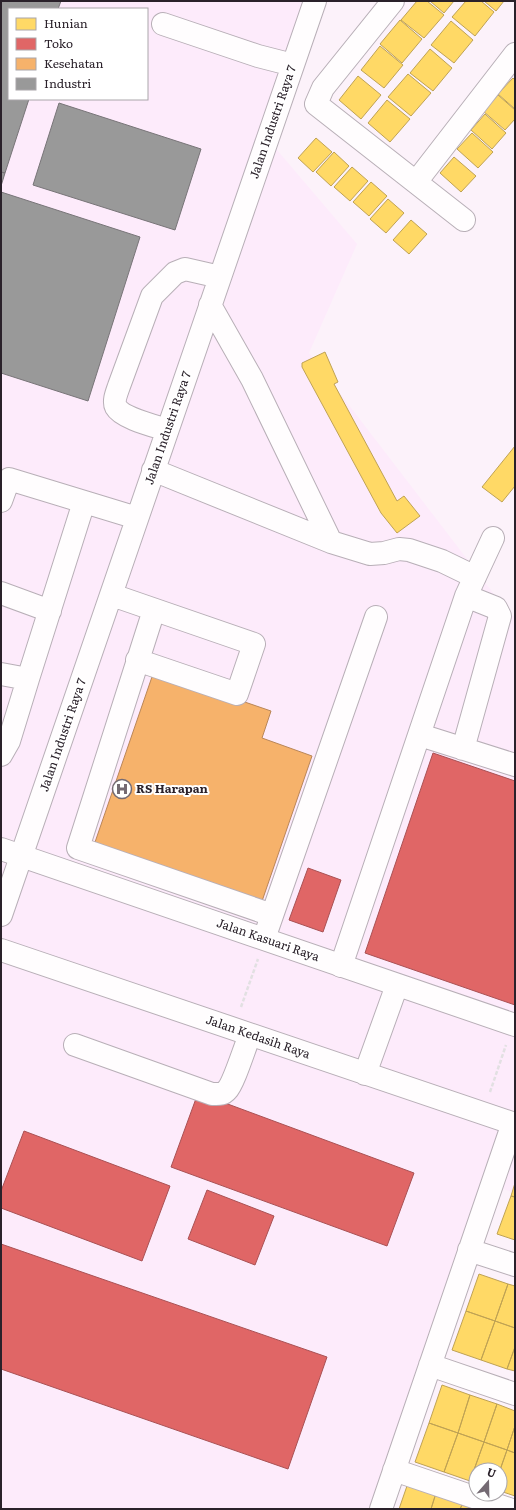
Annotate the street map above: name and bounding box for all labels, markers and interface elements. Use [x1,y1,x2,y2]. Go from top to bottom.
legend [8,8,148,100]
text: Hunian [44,14,88,32]
text: Toko [44,34,73,52]
text: Kesehatan [44,54,103,72]
street label: Jalan Industri Raya 7 [244,63,300,181]
text: Industri [44,74,91,92]
street label: Jalan Industri Raya 7 [139,369,195,487]
street label: Jalan Industri Raya 7 [34,676,90,794]
hospital icon: RS Harapan [111,778,133,800]
place label: RS Harapan [136,779,208,797]
street label: Jalan Kasuari Raya [215,913,323,965]
street label: Jalan Kedasih Raya [204,1010,313,1063]
north arrow [468,1462,508,1502]
text: U [485,1463,499,1481]

